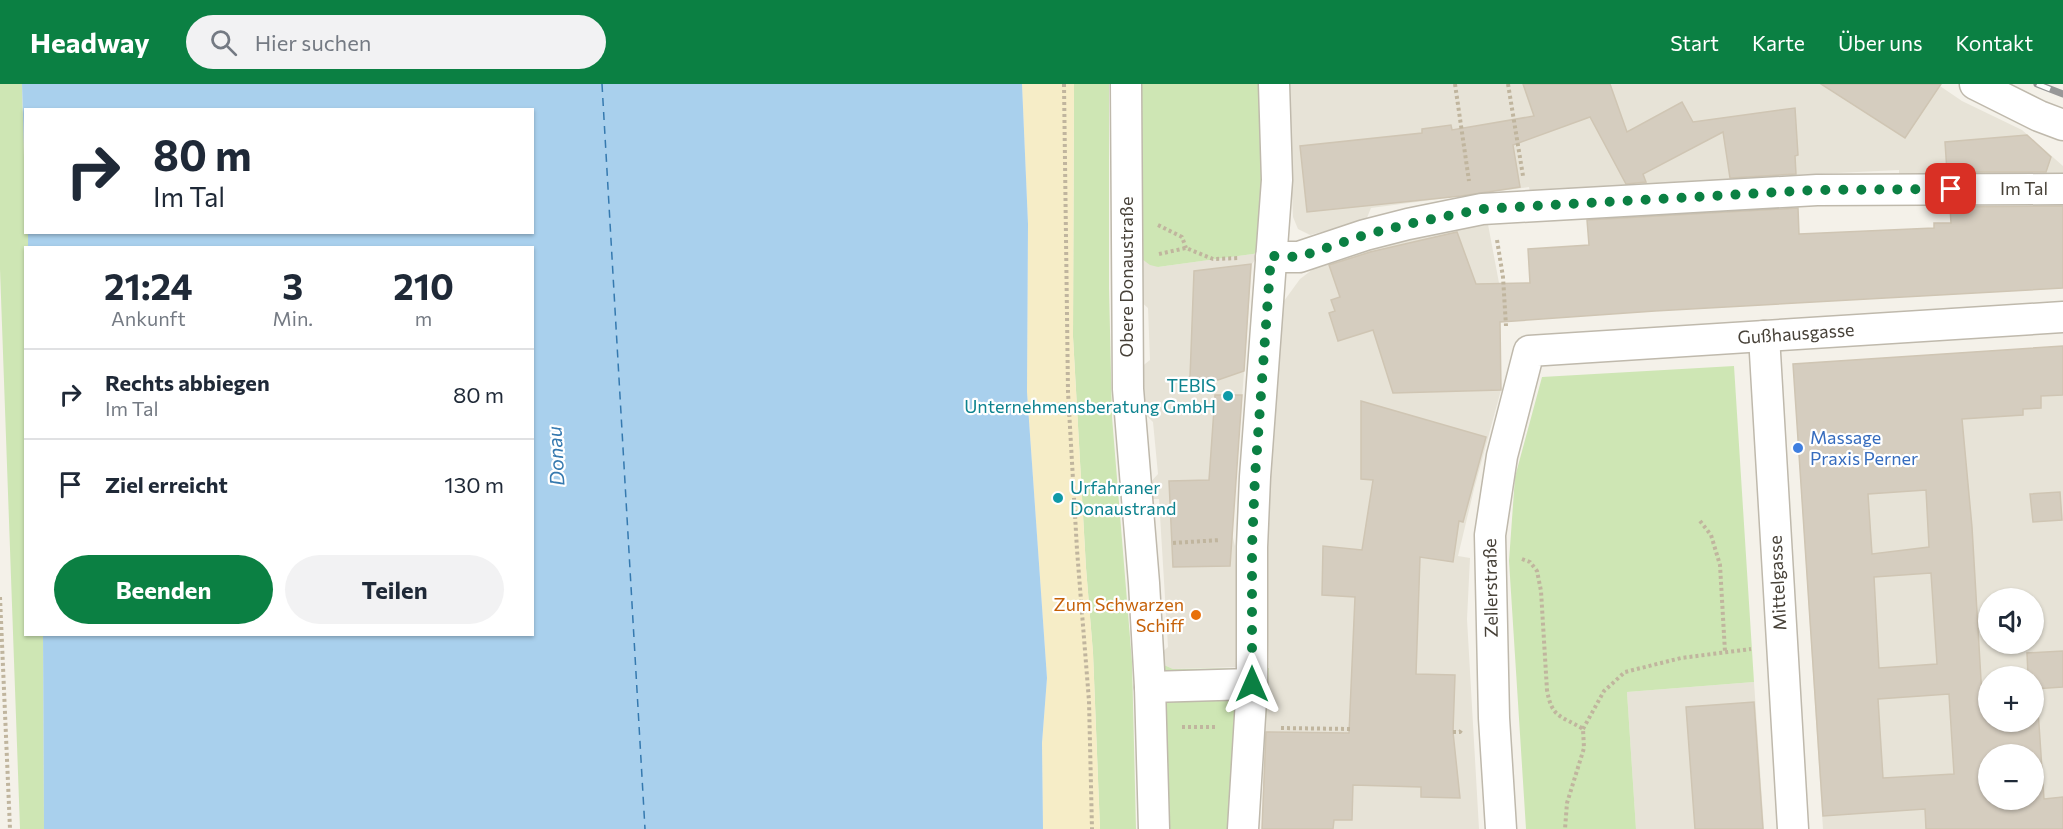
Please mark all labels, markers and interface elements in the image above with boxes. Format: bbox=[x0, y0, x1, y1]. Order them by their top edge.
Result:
search box bbox=[186, 15, 606, 69]
text: Headway bbox=[30, 25, 150, 59]
icon: search bbox=[207, 26, 240, 59]
text: Hier suchen bbox=[255, 29, 371, 56]
text: Start bbox=[1670, 30, 1719, 55]
text: Karte bbox=[1752, 30, 1805, 55]
text: Über uns bbox=[1838, 30, 1922, 55]
text: Kontakt bbox=[1955, 30, 2033, 55]
text: 80 m bbox=[153, 128, 252, 180]
icon: right bbox=[54, 132, 132, 210]
pin bbox=[1925, 163, 1976, 214]
icon: arrive bbox=[1934, 172, 1967, 205]
street label: Im Tal bbox=[2000, 177, 2048, 199]
text: Im Tal bbox=[153, 180, 225, 213]
street label: Obere Donaustraße bbox=[1115, 197, 1137, 357]
text: 21:24 bbox=[104, 263, 192, 307]
text: 3 bbox=[282, 263, 303, 307]
text: 210 bbox=[393, 263, 454, 307]
text: Ankunft bbox=[111, 306, 186, 330]
text: Min. bbox=[273, 306, 313, 330]
text: m bbox=[415, 306, 432, 330]
street label: Gußhausgasse bbox=[1737, 318, 1855, 348]
text: Rechts abbiegen bbox=[105, 369, 270, 396]
place label: TEBIS Unternehmensberatung GmbH bbox=[964, 374, 1216, 417]
icon: right bbox=[54, 378, 87, 411]
text: 80 m bbox=[453, 381, 504, 408]
marker: TEBIS Unternehmensberatung GmbH bbox=[1221, 389, 1235, 403]
text: Im Tal bbox=[105, 396, 159, 420]
water label: Donau bbox=[541, 426, 569, 487]
place label: Massage Praxis Perner bbox=[1810, 426, 1918, 469]
marker: Massage Praxis Perner bbox=[1791, 441, 1805, 455]
icon: arrive bbox=[54, 468, 87, 501]
text: Ziel erreicht bbox=[105, 471, 228, 498]
text: 130 m bbox=[444, 471, 504, 498]
place label: Urfahraner Donaustrand bbox=[1070, 476, 1176, 519]
marker: Urfahraner Donaustrand bbox=[1051, 491, 1065, 505]
street label: Mittelgasse bbox=[1764, 535, 1790, 631]
street label: Zellerstraße bbox=[1478, 538, 1502, 638]
button: Beenden bbox=[54, 555, 273, 624]
button: Teilen bbox=[285, 555, 504, 624]
map controls bbox=[1978, 588, 2044, 810]
button: sound bbox=[1978, 588, 2044, 654]
place label: Zum Schwarzen Schiff bbox=[1054, 593, 1184, 636]
marker: Zum Schwarzen Schiff bbox=[1189, 608, 1203, 622]
position arrow bbox=[1220, 652, 1284, 716]
button: + bbox=[1978, 666, 2044, 732]
button: − bbox=[1978, 744, 2044, 810]

